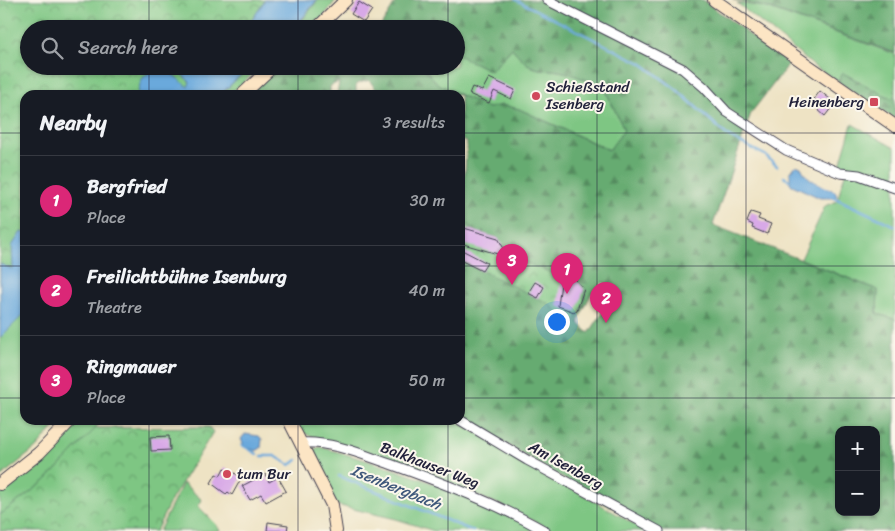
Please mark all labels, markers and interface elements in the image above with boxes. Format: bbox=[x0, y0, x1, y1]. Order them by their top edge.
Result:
search box bbox=[20, 20, 465, 75]
text: Search here bbox=[78, 31, 178, 64]
icon: search bbox=[38, 34, 66, 62]
place label: Schießstand Isenberg bbox=[545, 74, 630, 117]
place label: Heinenberg bbox=[789, 89, 864, 115]
marker: Schießstand Isenberg bbox=[530, 90, 542, 102]
marker: Heinenberg bbox=[868, 96, 880, 108]
text: Nearby bbox=[40, 104, 106, 142]
text: 3 results bbox=[382, 108, 445, 137]
text: Bergfried bbox=[87, 170, 167, 203]
text: 1 bbox=[53, 186, 59, 215]
text: 30 m bbox=[410, 186, 445, 215]
text: Place bbox=[87, 203, 126, 232]
pin: 3 bbox=[496, 244, 528, 285]
pin: 1 bbox=[551, 253, 583, 294]
text: Freilichtbühne Isenburg bbox=[87, 260, 287, 293]
text: 2 bbox=[51, 276, 61, 305]
text: 40 m bbox=[408, 276, 445, 305]
pin: 2 bbox=[590, 282, 622, 323]
text: Theatre bbox=[87, 293, 142, 322]
your location bbox=[544, 309, 570, 335]
text: Ringmauer bbox=[87, 350, 175, 383]
text: 3 bbox=[52, 366, 60, 395]
text: 50 m bbox=[409, 366, 445, 395]
text: Place bbox=[87, 383, 126, 412]
map controls bbox=[835, 426, 880, 516]
button: + bbox=[835, 426, 880, 471]
street label: Am Isenberg bbox=[523, 433, 608, 496]
street label: Balkhauser Weg bbox=[377, 434, 483, 496]
water label: Isenbergbach bbox=[346, 455, 447, 519]
place label: tum Bur bbox=[237, 461, 292, 487]
marker: tum Bur bbox=[221, 468, 233, 480]
button: − bbox=[835, 471, 880, 516]

